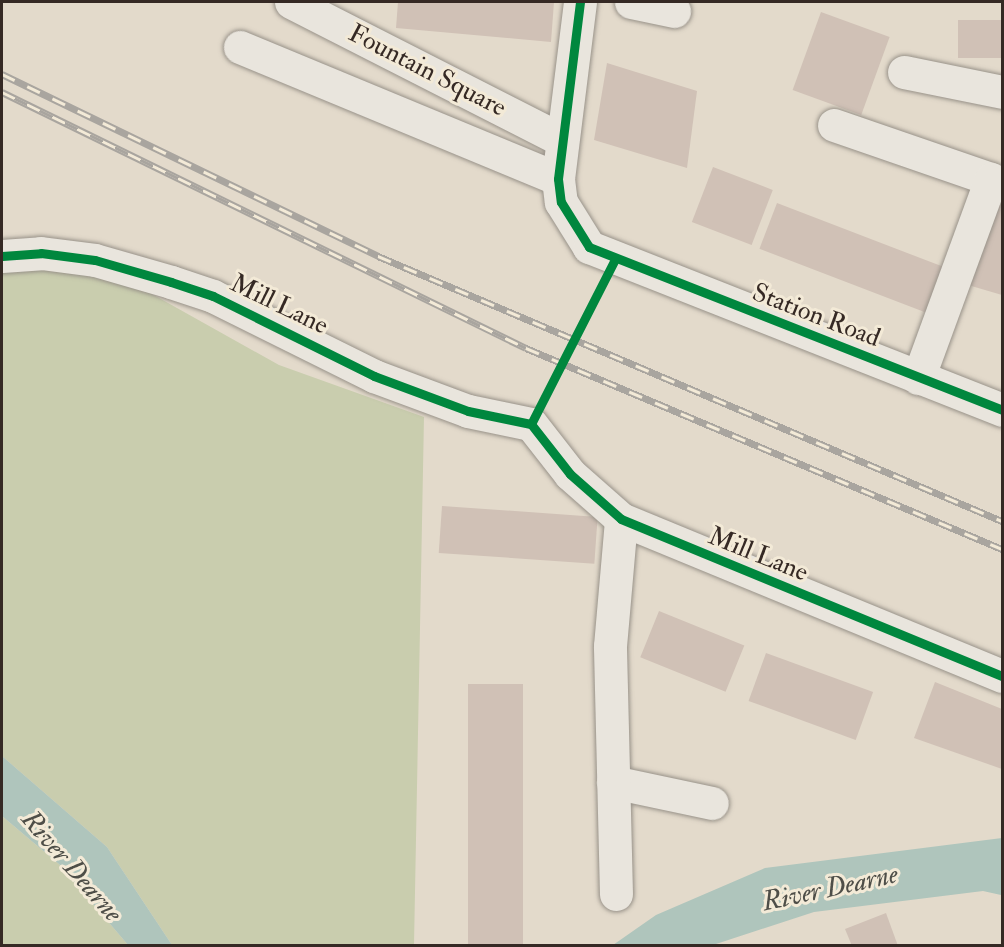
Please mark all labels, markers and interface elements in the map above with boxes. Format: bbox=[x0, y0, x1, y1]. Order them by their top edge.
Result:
street label: Fountain Square bbox=[343, 18, 511, 124]
street label: Mill Lane bbox=[225, 268, 333, 342]
street label: Station Road bbox=[748, 277, 884, 355]
street label: Mill Lane bbox=[704, 521, 812, 589]
water label: River Dearne bbox=[15, 804, 129, 928]
water label: River Dearne bbox=[759, 858, 901, 918]

